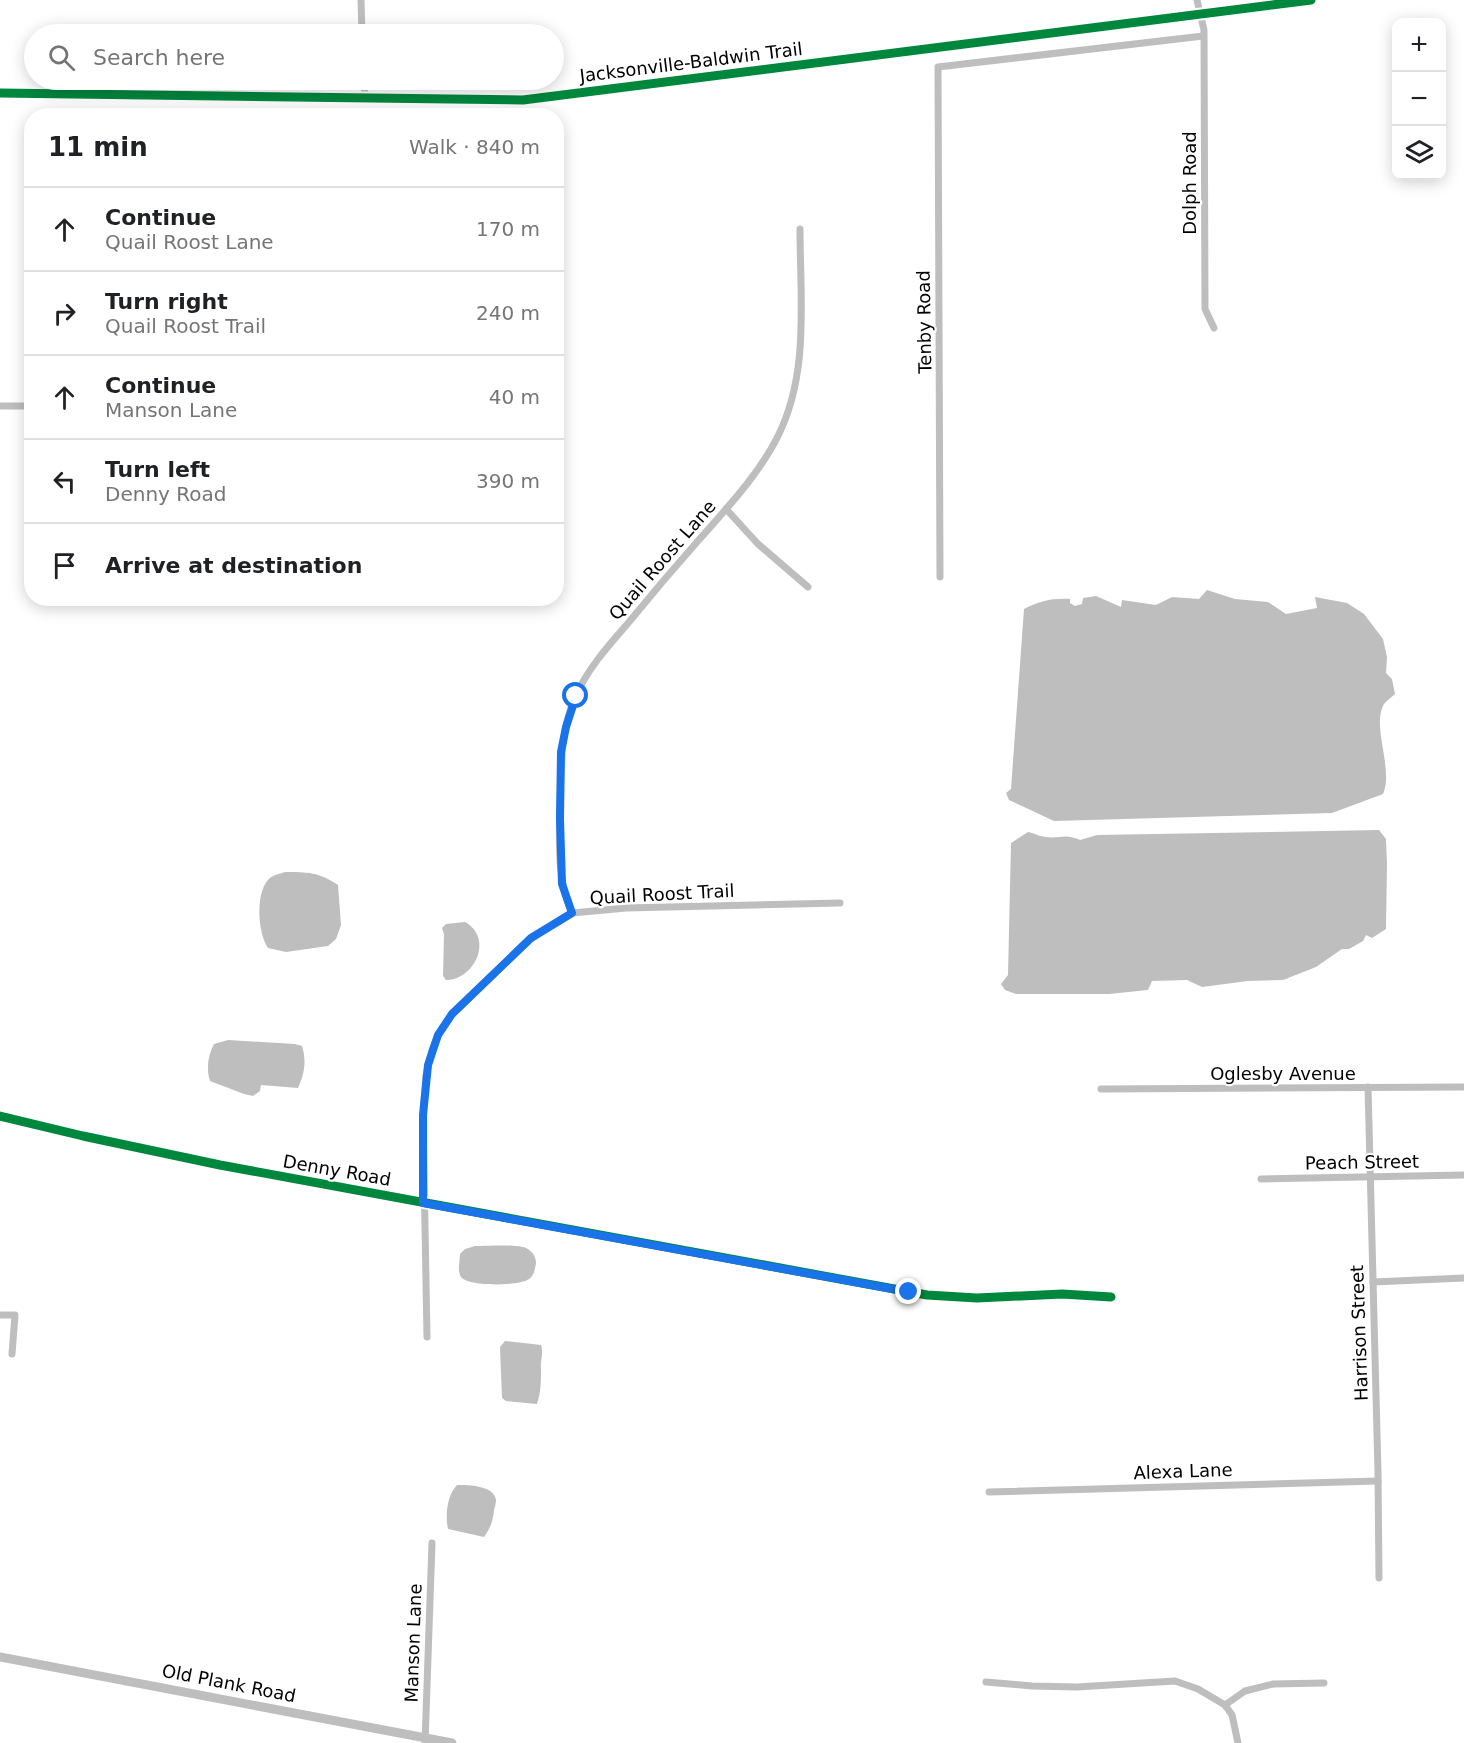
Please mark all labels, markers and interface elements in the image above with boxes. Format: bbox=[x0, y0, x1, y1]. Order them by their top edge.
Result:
map controls bbox=[1392, 18, 1446, 180]
button: + bbox=[1392, 18, 1446, 72]
search box bbox=[24, 24, 564, 90]
street label: Jacksonville-Baldwin Trail bbox=[577, 38, 804, 86]
icon: search bbox=[45, 41, 78, 74]
text: Search here bbox=[93, 45, 225, 70]
button: − bbox=[1392, 72, 1446, 126]
button: layers bbox=[1392, 126, 1446, 180]
street label: Dolph Road bbox=[1179, 131, 1200, 235]
text: 11 min bbox=[48, 132, 148, 162]
text: Walk · 840 m bbox=[409, 135, 540, 159]
text: Continue bbox=[105, 205, 216, 230]
icon: ahead bbox=[48, 213, 81, 246]
text: 170 m bbox=[476, 217, 540, 241]
text: Quail Roost Lane bbox=[105, 230, 274, 254]
street label: Tenby Road bbox=[913, 270, 935, 375]
text: Turn right bbox=[105, 289, 228, 314]
icon: right bbox=[48, 297, 81, 330]
text: 240 m bbox=[476, 301, 540, 325]
text: Quail Roost Trail bbox=[105, 314, 266, 338]
text: Continue bbox=[105, 373, 216, 398]
icon: ahead bbox=[48, 381, 81, 414]
text: 40 m bbox=[489, 385, 540, 409]
text: Manson Lane bbox=[105, 398, 237, 422]
text: Turn left bbox=[105, 457, 210, 482]
icon: left bbox=[48, 465, 81, 498]
text: 390 m bbox=[476, 469, 540, 493]
text: Denny Road bbox=[105, 482, 226, 506]
street label: Quail Roost Lane bbox=[604, 496, 720, 624]
icon: arrive bbox=[48, 549, 81, 582]
text: Arrive at destination bbox=[105, 553, 362, 578]
route start bbox=[562, 682, 588, 708]
street label: Quail Roost Trail bbox=[589, 880, 735, 908]
street label: Oglesby Avenue bbox=[1210, 1063, 1356, 1084]
street label: Denny Road bbox=[281, 1150, 393, 1190]
street label: Peach Street bbox=[1305, 1151, 1419, 1173]
street label: Harrison Street bbox=[1346, 1265, 1372, 1401]
route end bbox=[895, 1278, 921, 1304]
street label: Alexa Lane bbox=[1133, 1459, 1233, 1483]
street label: Manson Lane bbox=[400, 1583, 426, 1703]
street label: Old Plank Road bbox=[160, 1660, 298, 1706]

